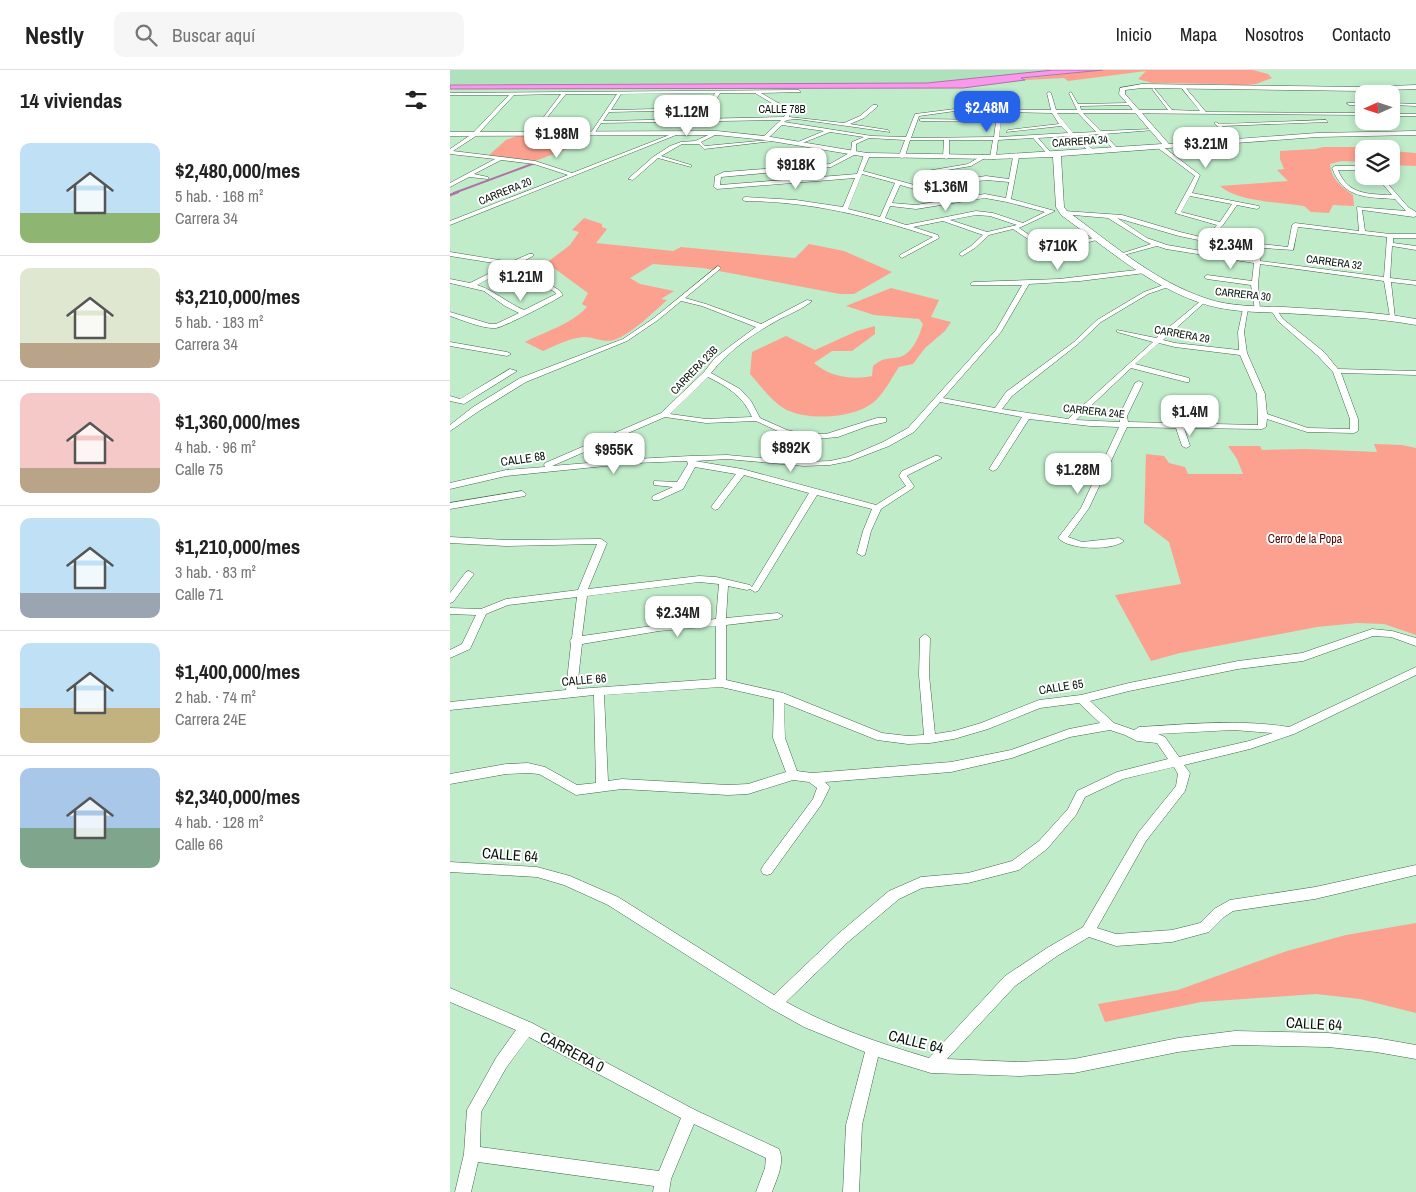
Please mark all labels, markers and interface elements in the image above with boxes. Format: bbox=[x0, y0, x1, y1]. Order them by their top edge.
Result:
search box bbox=[114, 12, 464, 57]
text: Nestly bbox=[25, 19, 84, 51]
icon: search bbox=[132, 21, 160, 49]
text: Buscar aquí bbox=[172, 22, 255, 48]
text: Inicio bbox=[1116, 22, 1152, 47]
text: Mapa bbox=[1180, 22, 1217, 47]
text: Nosotros bbox=[1245, 22, 1304, 47]
text: Contacto bbox=[1332, 22, 1391, 47]
north arrow bbox=[1355, 85, 1400, 130]
map controls bbox=[1355, 85, 1400, 185]
text: 14 viviendas bbox=[20, 86, 122, 115]
icon: filters bbox=[402, 86, 430, 114]
pin: $2.48M bbox=[946, 90, 1028, 133]
pin: $1.12M bbox=[646, 94, 728, 137]
text: $2.48M bbox=[965, 96, 1009, 118]
text: $1.12M bbox=[665, 100, 709, 122]
street label: CALLE 78B bbox=[758, 102, 806, 116]
pin: $1.98M bbox=[516, 116, 598, 159]
text: $1.98M bbox=[535, 122, 579, 144]
pin: $3.21M bbox=[1165, 126, 1247, 169]
street label: CARRERA 34 bbox=[1052, 132, 1108, 150]
text: $3.21M bbox=[1184, 132, 1228, 154]
button: layers bbox=[1355, 140, 1400, 185]
pin: $918K bbox=[761, 148, 831, 190]
text: $918K bbox=[777, 153, 815, 175]
text: $2,480,000/mes bbox=[175, 156, 300, 185]
icon: home bbox=[60, 163, 120, 223]
pin: $1.36M bbox=[905, 170, 987, 212]
street label: CARRERA 20 bbox=[476, 174, 534, 208]
text: $1.36M bbox=[924, 175, 968, 197]
text: 5 hab. · 168 m² bbox=[175, 185, 263, 207]
text: Carrera 34 bbox=[175, 207, 238, 229]
pin: $710K bbox=[1023, 228, 1093, 271]
pin: $2.34M bbox=[1190, 228, 1272, 270]
text: $2.34M bbox=[1209, 233, 1253, 255]
text: $710K bbox=[1039, 234, 1077, 256]
street label: CARRERA 32 bbox=[1305, 252, 1363, 272]
pin: $1.21M bbox=[480, 260, 562, 302]
text: $1.21M bbox=[499, 265, 543, 287]
text: $3,210,000/mes bbox=[175, 282, 300, 311]
street label: CARRERA 30 bbox=[1214, 284, 1272, 304]
icon: home bbox=[60, 288, 120, 348]
text: 5 hab. · 183 m² bbox=[175, 311, 263, 333]
street label: CARRERA 29 bbox=[1153, 322, 1211, 346]
text: Carrera 34 bbox=[175, 333, 238, 355]
street label: CARRERA 23B bbox=[667, 343, 721, 397]
pin: $1.4M bbox=[1155, 394, 1225, 437]
text: $1.4M bbox=[1172, 400, 1208, 422]
street label: CARRERA 24E bbox=[1062, 401, 1126, 421]
text: $1,360,000/mes bbox=[175, 407, 300, 436]
icon: home bbox=[60, 413, 120, 473]
pin: $892K bbox=[756, 430, 826, 473]
pin: $955K bbox=[579, 432, 649, 475]
text: 4 hab. · 96 m² bbox=[175, 436, 256, 458]
text: $892K bbox=[772, 436, 810, 458]
text: $955K bbox=[595, 438, 633, 460]
street label: CALLE 68 bbox=[500, 448, 546, 470]
pin: $1.28M bbox=[1037, 452, 1119, 495]
text: Calle 75 bbox=[175, 458, 223, 480]
text: $1.28M bbox=[1056, 458, 1100, 480]
park label: Cerro de la Popa bbox=[1268, 531, 1343, 547]
text: $1,210,000/mes bbox=[175, 532, 300, 561]
icon: home bbox=[60, 538, 120, 598]
text: 3 hab. · 83 m² bbox=[175, 561, 256, 583]
text: Calle 71 bbox=[175, 583, 223, 605]
pin: $2.34M bbox=[637, 596, 719, 638]
text: $2.34M bbox=[656, 601, 700, 623]
text: $1,400,000/mes bbox=[175, 657, 300, 686]
icon: home bbox=[60, 663, 120, 723]
street label: CALLE 66 bbox=[561, 670, 607, 690]
street label: CALLE 65 bbox=[1038, 676, 1085, 698]
text: 2 hab. · 74 m² bbox=[175, 686, 256, 708]
text: Carrera 24E bbox=[175, 708, 246, 730]
text: $2,340,000/mes bbox=[175, 782, 300, 811]
icon: home bbox=[60, 788, 120, 848]
text: 4 hab. · 128 m² bbox=[175, 811, 263, 833]
text: Calle 66 bbox=[175, 833, 223, 855]
street label: CALLE 64 bbox=[481, 842, 539, 867]
street label: CALLE 64 bbox=[1285, 1012, 1343, 1035]
street label: CALLE 64 bbox=[886, 1025, 946, 1059]
street label: CARRERA 0 bbox=[537, 1026, 608, 1077]

